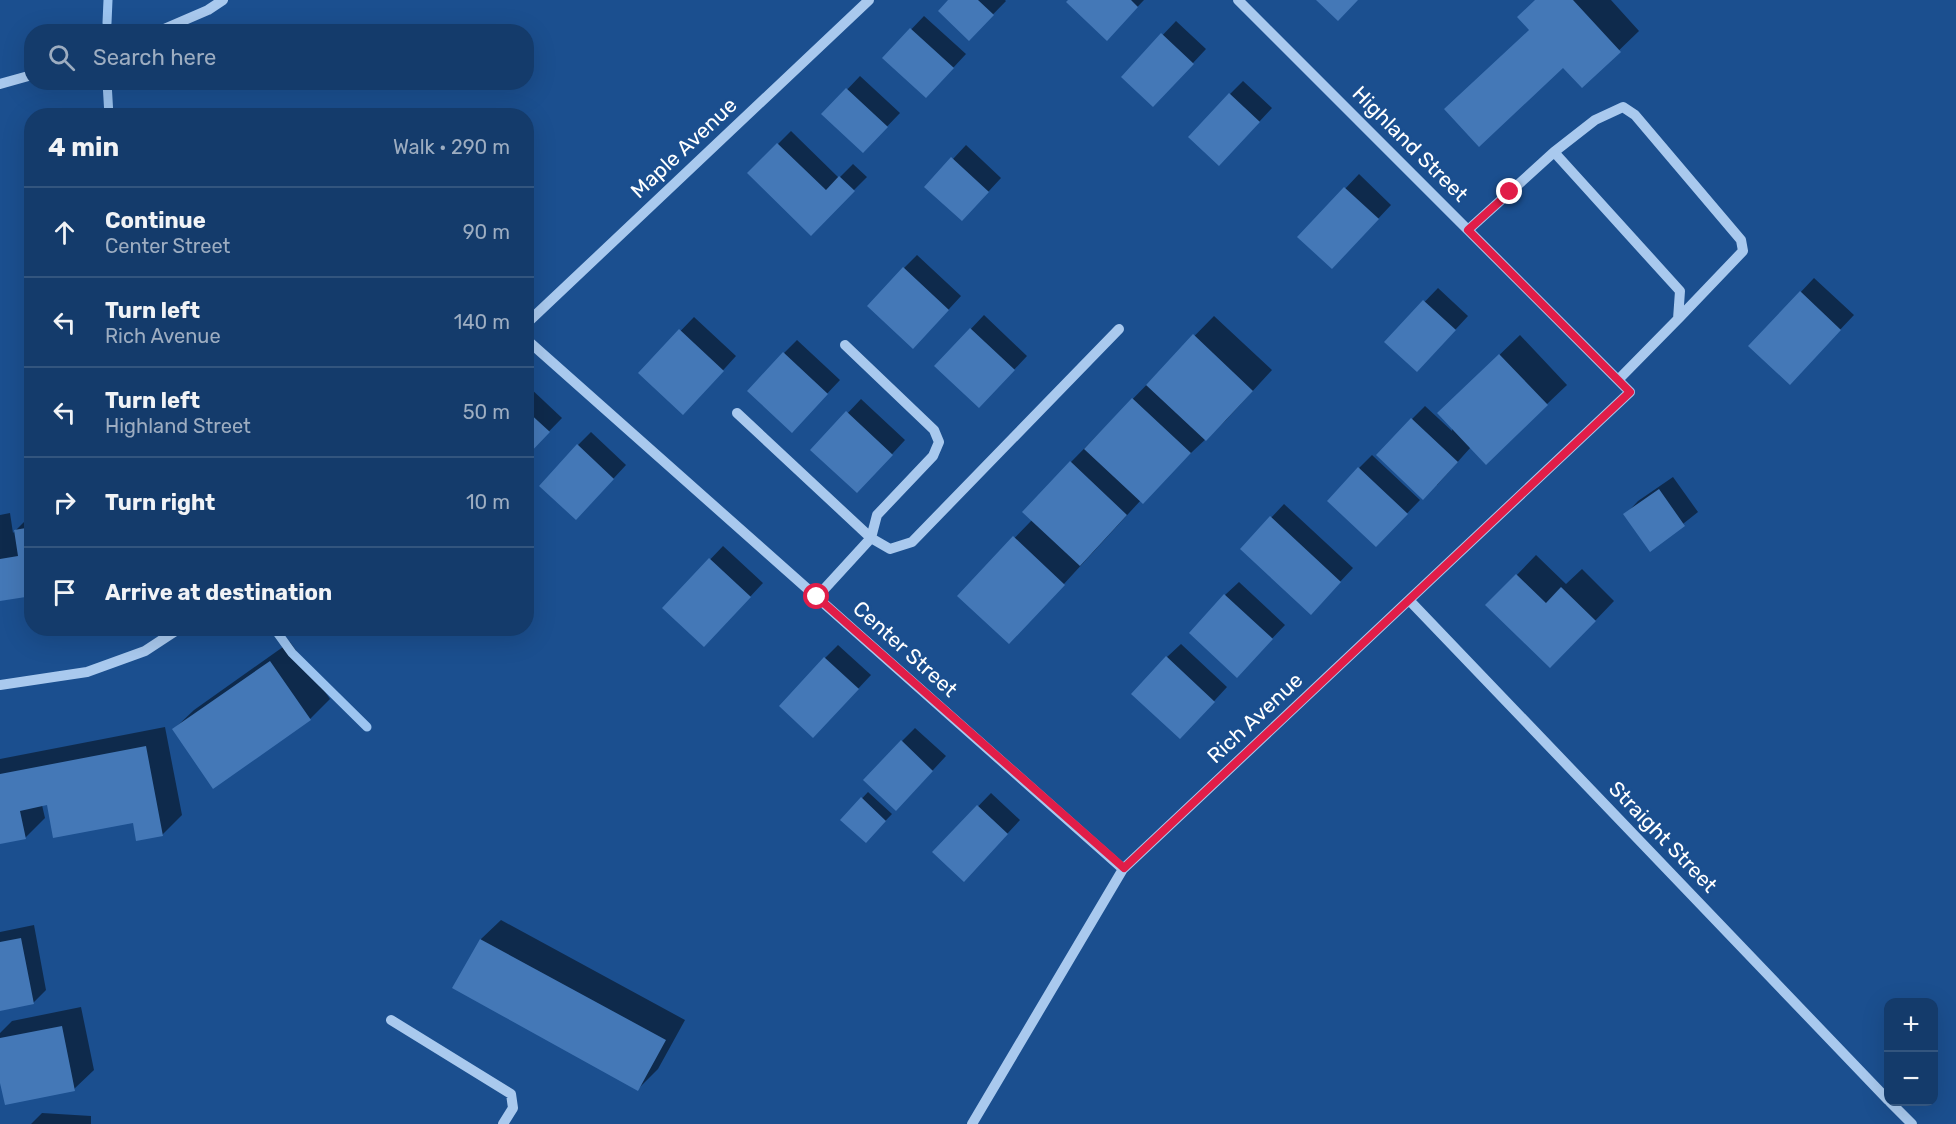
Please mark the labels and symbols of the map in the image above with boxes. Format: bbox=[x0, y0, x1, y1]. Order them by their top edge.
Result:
street label: Highland Street bbox=[1347, 81, 1473, 207]
street label: Maple Avenue bbox=[625, 92, 742, 203]
route end bbox=[1496, 178, 1522, 204]
route start bbox=[803, 583, 829, 609]
street label: Center Street bbox=[848, 595, 963, 702]
street label: Rich Avenue bbox=[1202, 667, 1308, 768]
street label: Straight Street bbox=[1604, 776, 1723, 897]

